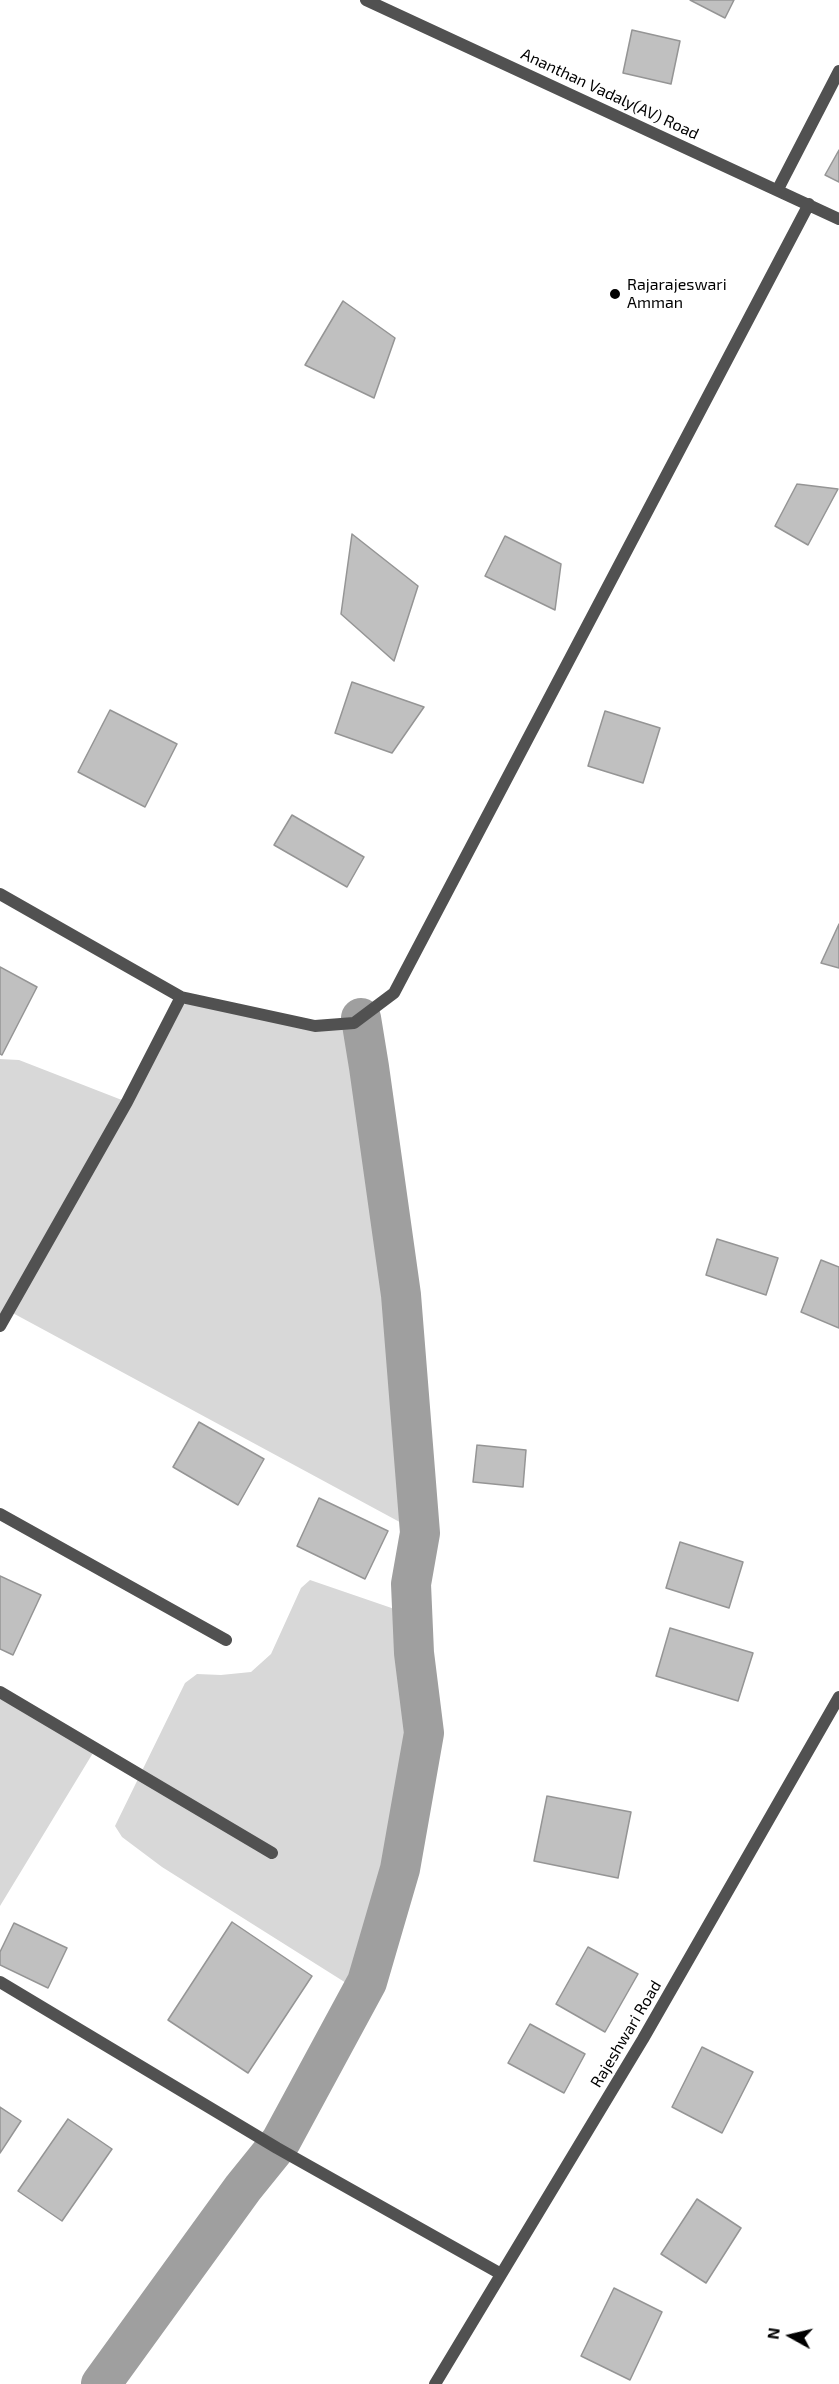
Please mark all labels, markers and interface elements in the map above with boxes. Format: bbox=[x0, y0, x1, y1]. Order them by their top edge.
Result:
street label: Ananthan Vadaly(AV) Road bbox=[518, 44, 702, 144]
place label: Rajarajeswari Amman bbox=[627, 275, 727, 313]
marker: Rajarajeswari Amman bbox=[608, 287, 622, 301]
street label: Rajeshwari Road bbox=[587, 1977, 665, 2091]
north arrow bbox=[761, 2306, 821, 2366]
text: N bbox=[762, 2326, 783, 2340]

